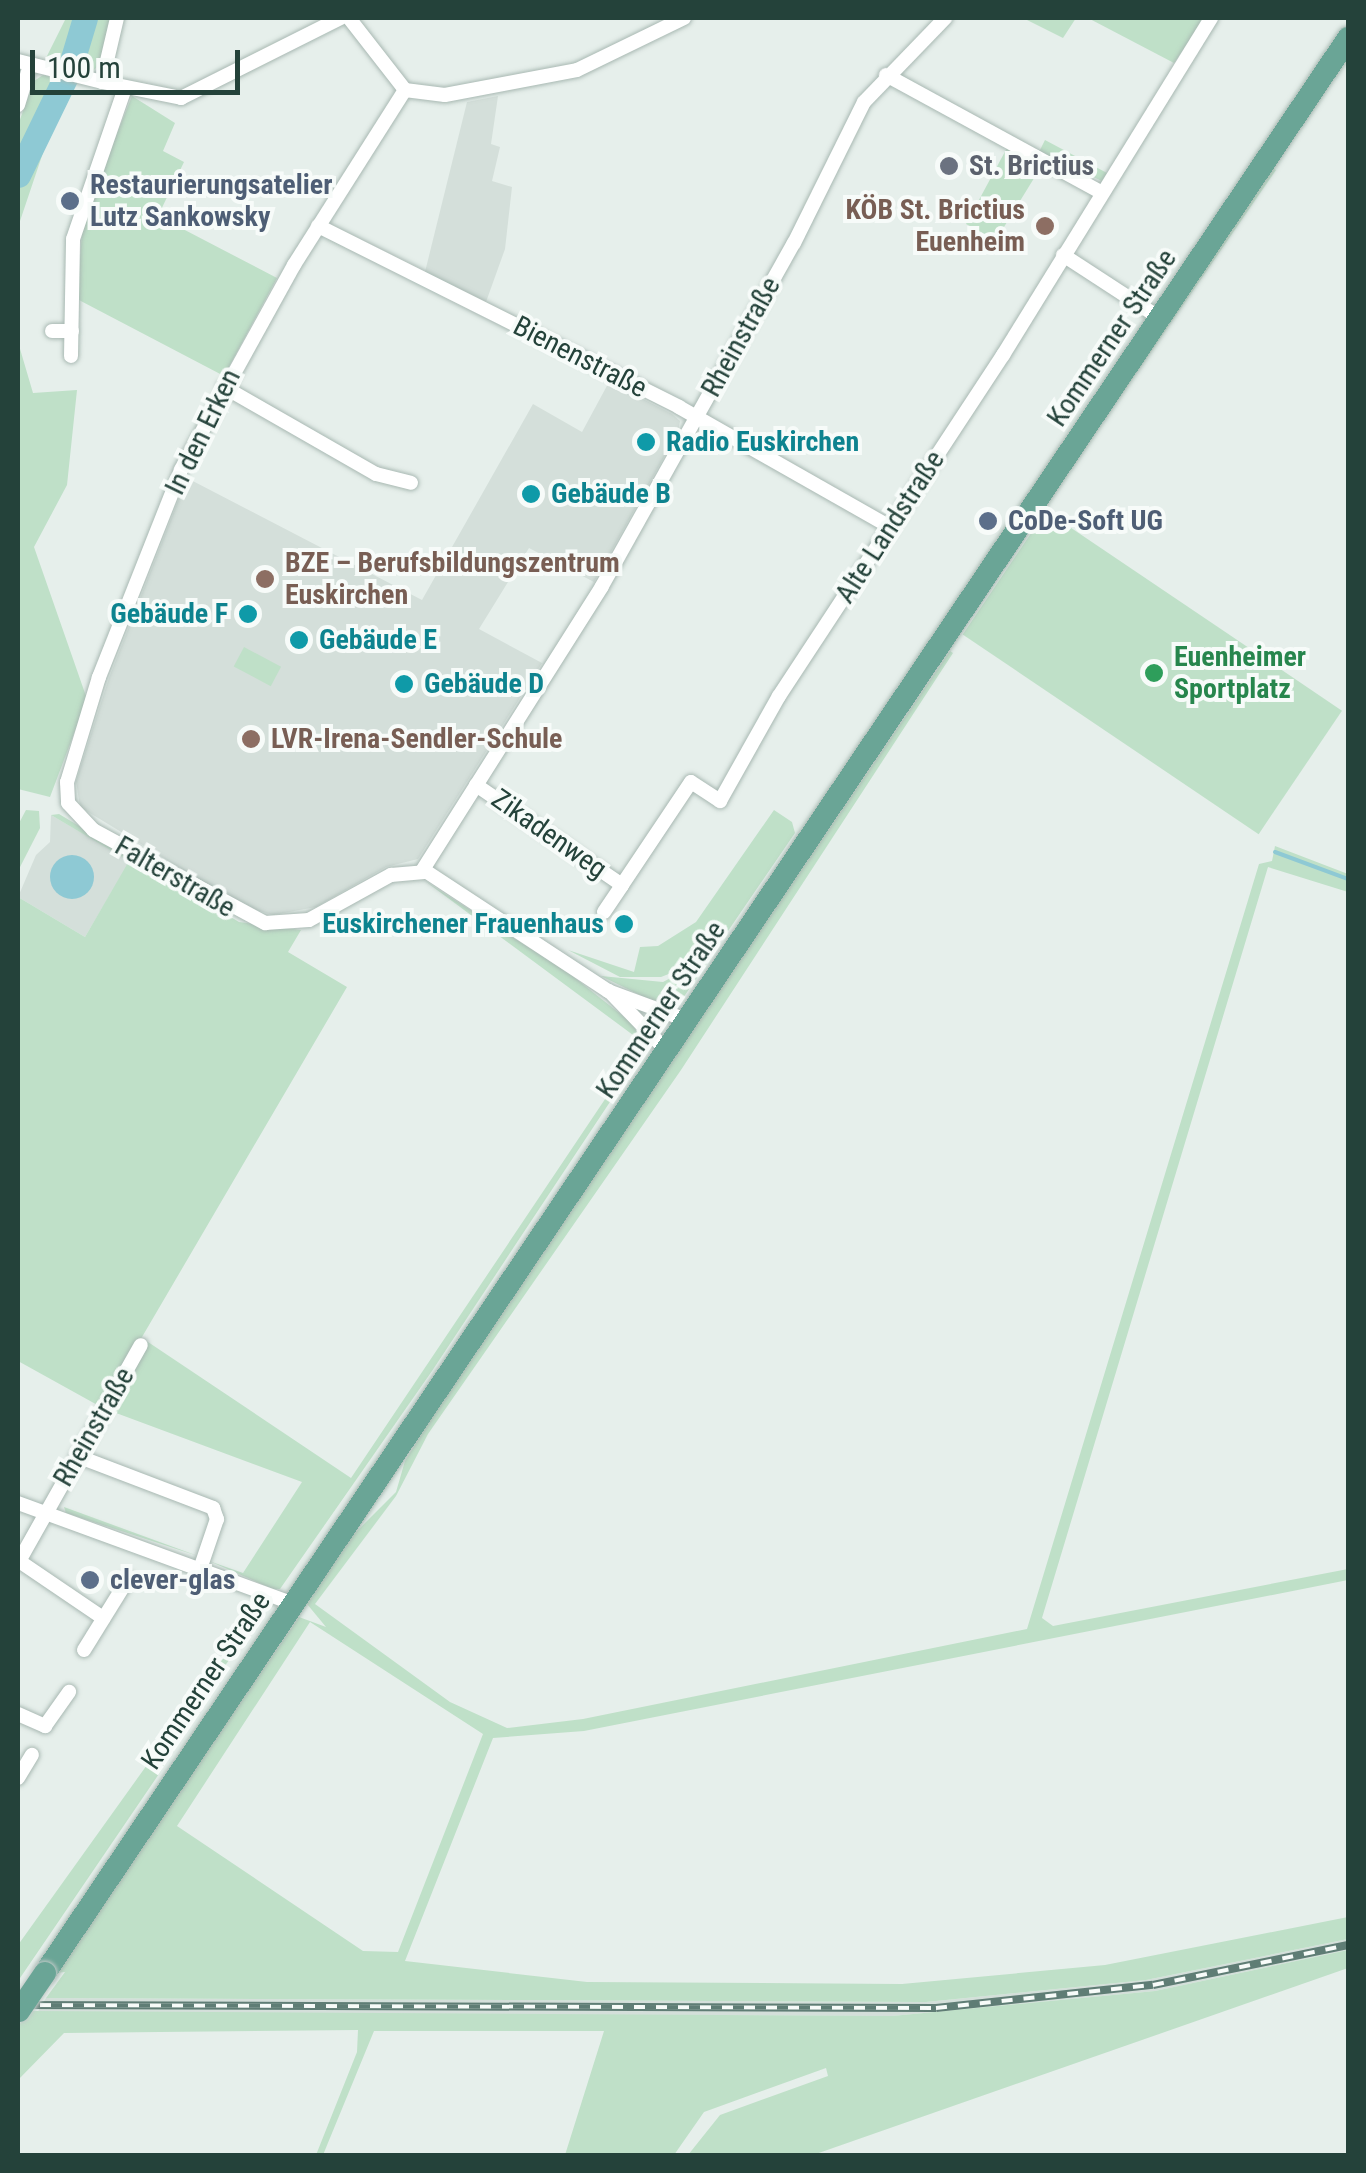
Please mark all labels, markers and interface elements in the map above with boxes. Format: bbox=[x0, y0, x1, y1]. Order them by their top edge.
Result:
scale bar bbox=[35, 30, 245, 92]
text: 100 m bbox=[47, 50, 121, 85]
place label: St. Brictius bbox=[969, 149, 1094, 183]
marker: St. Brictius bbox=[938, 155, 960, 177]
place label: Restaurierungsatelier Lutz Sankowsky bbox=[90, 168, 332, 234]
marker: Restaurierungsatelier Lutz Sankowsky bbox=[59, 190, 81, 212]
place label: KÖB St. Brictius Euenheim bbox=[846, 193, 1025, 259]
marker: KÖB St. Brictius Euenheim bbox=[1034, 215, 1056, 237]
street label: Kommerner Straße bbox=[1040, 243, 1184, 433]
street label: Rheinstraße bbox=[694, 271, 788, 403]
street label: Bienenstraße bbox=[508, 309, 652, 405]
street label: In den Erken bbox=[158, 364, 248, 500]
place label: Radio Euskirchen bbox=[666, 425, 859, 459]
marker: Radio Euskirchen bbox=[635, 431, 657, 453]
street label: Alte Landstraße bbox=[828, 445, 952, 609]
place label: Gebäude B bbox=[551, 477, 671, 511]
marker: Gebäude B bbox=[520, 483, 542, 505]
place label: CoDe-Soft UG bbox=[1008, 504, 1163, 538]
marker: CoDe-Soft UG bbox=[977, 510, 999, 532]
place label: BZE – Berufsbildungszentrum Euskirchen bbox=[285, 546, 620, 612]
marker: BZE – Berufsbildungszentrum Euskirchen bbox=[254, 568, 276, 590]
place label: Gebäude F bbox=[110, 597, 228, 631]
marker: Gebäude F bbox=[237, 603, 259, 625]
place label: Gebäude E bbox=[319, 623, 437, 657]
marker: Gebäude E bbox=[288, 629, 310, 651]
place label: Euenheimer Sportplatz bbox=[1174, 640, 1306, 706]
marker: Euenheimer Sportplatz bbox=[1143, 662, 1165, 684]
place label: Gebäude D bbox=[424, 667, 544, 701]
marker: Gebäude D bbox=[393, 673, 415, 695]
place label: LVR-Irena-Sendler-Schule bbox=[271, 722, 562, 756]
marker: LVR-Irena-Sendler-Schule bbox=[240, 728, 262, 750]
street label: Zikadenweg bbox=[485, 782, 613, 886]
street label: Falterstraße bbox=[109, 829, 241, 925]
place label: Euskirchener Frauenhaus bbox=[322, 907, 604, 941]
marker: Euskirchener Frauenhaus bbox=[613, 913, 635, 935]
street label: Kommerner Straße bbox=[589, 915, 733, 1105]
street label: Rheinstraße bbox=[47, 1362, 141, 1492]
place label: clever-glas bbox=[110, 1563, 235, 1597]
marker: clever-glas bbox=[79, 1569, 101, 1591]
street label: Kommerner Straße bbox=[134, 1586, 278, 1776]

